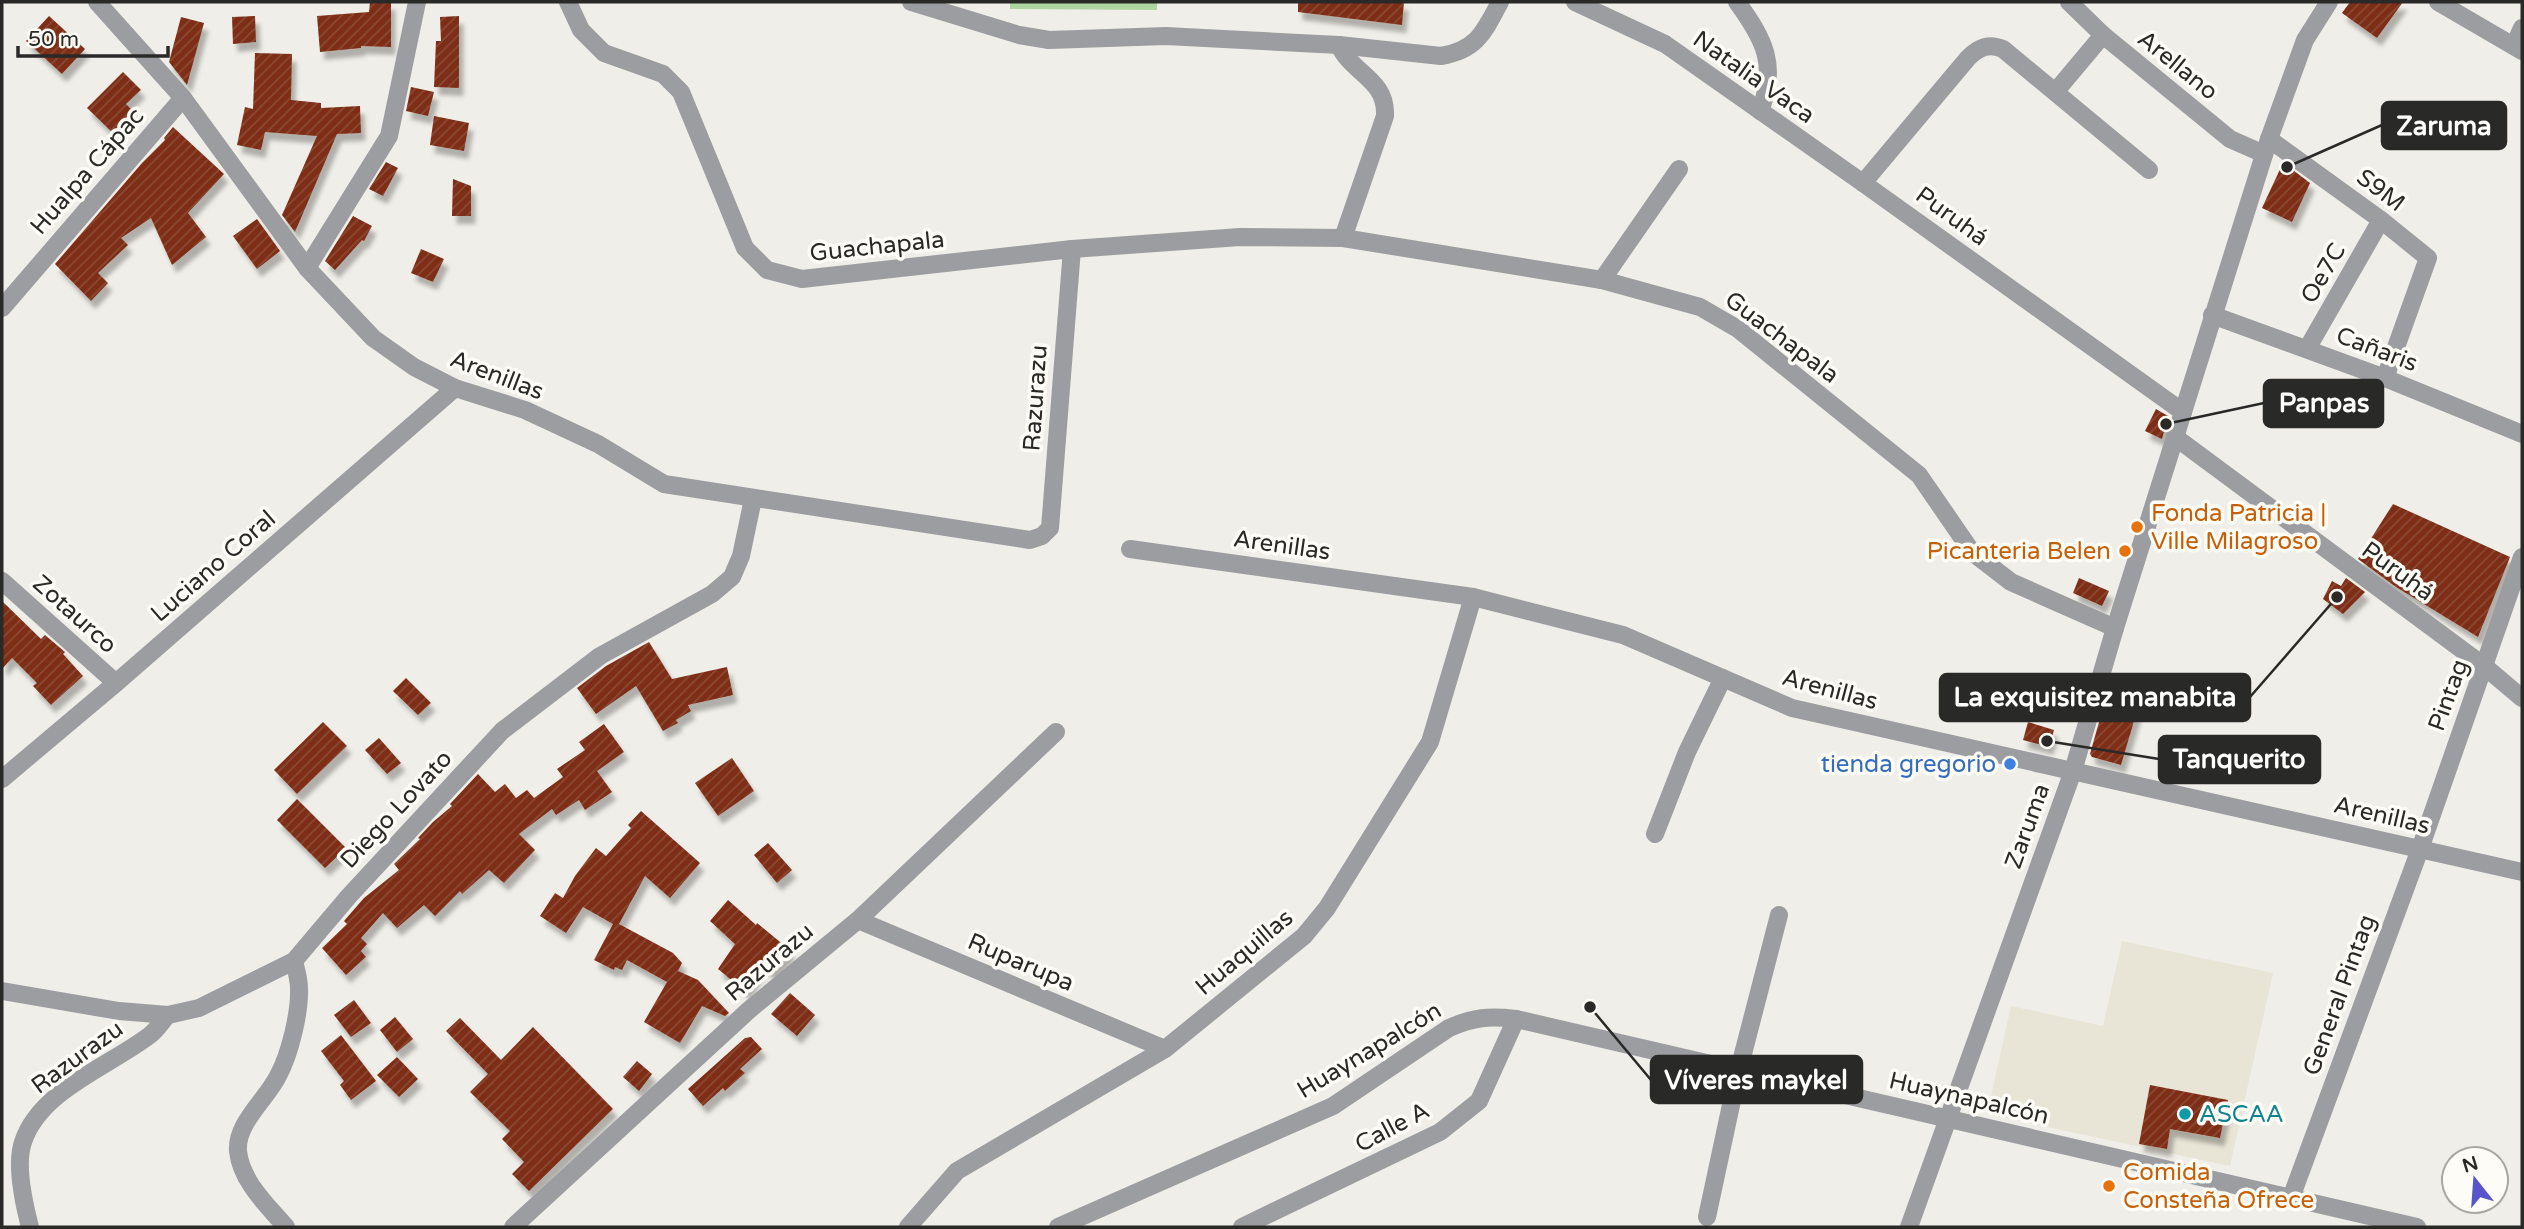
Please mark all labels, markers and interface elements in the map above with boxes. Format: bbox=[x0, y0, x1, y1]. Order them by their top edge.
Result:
scale bar bbox=[18, 14, 168, 58]
street label: Arellano bbox=[2132, 24, 2224, 106]
street label: Natalia Vaca bbox=[1687, 25, 1820, 130]
text: 50 m bbox=[28, 27, 79, 52]
street label: Hualpa Cápac bbox=[24, 102, 150, 241]
callout: Zaruma bbox=[2382, 102, 2506, 149]
text: Zaruma bbox=[2396, 111, 2492, 142]
street label: S9M bbox=[2351, 163, 2411, 218]
street label: Puruhá bbox=[1910, 180, 1994, 252]
street label: Guachapala bbox=[808, 225, 946, 268]
street label: Oe7C bbox=[2295, 238, 2352, 308]
street label: Guachapala bbox=[1719, 285, 1844, 390]
street label: Cañaris bbox=[2332, 321, 2422, 378]
street label: Arenillas bbox=[446, 344, 548, 407]
street label: Razurazu bbox=[1017, 344, 1054, 452]
callout: Panpas bbox=[2264, 380, 2383, 427]
text: Panpas bbox=[2279, 388, 2369, 419]
place label: Fonda Patricia | Ville Milagroso bbox=[2151, 499, 2326, 556]
street label: Luciano Coral bbox=[145, 504, 282, 628]
marker: Fonda Patricia | Ville Milagroso bbox=[2129, 519, 2145, 535]
street label: Arenillas bbox=[1232, 524, 1332, 567]
street label: Puruhá bbox=[2356, 535, 2440, 607]
place label: Picanteria Belen bbox=[1927, 537, 2111, 566]
marker: Picanteria Belen bbox=[2117, 543, 2133, 559]
street label: Zotaurco bbox=[27, 569, 123, 660]
street label: Pintag bbox=[2422, 655, 2475, 735]
street label: Arenillas bbox=[1779, 663, 1881, 716]
callout: La exquisitez manabita bbox=[1940, 674, 2250, 721]
text: La exquisitez manabita bbox=[1954, 682, 2236, 713]
callout: Tanquerito bbox=[2159, 736, 2320, 783]
street label: Diego Lovato bbox=[334, 744, 458, 874]
text: Tanquerito bbox=[2171, 744, 2306, 775]
place label: tienda gregorio bbox=[1821, 750, 1996, 779]
marker: tienda gregorio bbox=[2002, 756, 2018, 772]
street label: Zaruma bbox=[1999, 780, 2056, 873]
street label: Arenillas bbox=[2331, 790, 2433, 841]
street label: Huaquillas bbox=[1190, 903, 1299, 1002]
street label: General Pintag bbox=[2297, 911, 2382, 1079]
street label: Razurazu bbox=[719, 917, 819, 1008]
street label: Ruparupa bbox=[963, 927, 1078, 998]
street label: Huaynapalcón bbox=[1292, 996, 1447, 1105]
street label: Razurazu bbox=[26, 1014, 129, 1100]
callout: Víveres maykel bbox=[1651, 1056, 1862, 1103]
text: Víveres maykel bbox=[1664, 1065, 1848, 1096]
street label: Huaynapalcón bbox=[1886, 1066, 2052, 1131]
street label: Calle A bbox=[1350, 1096, 1434, 1159]
place label: ASCAA bbox=[2199, 1100, 2284, 1129]
marker: ASCAA bbox=[2177, 1106, 2193, 1122]
north arrow bbox=[2440, 1145, 2510, 1215]
text: N bbox=[2460, 1152, 2481, 1177]
place label: Comida Consteña Ofrece bbox=[2123, 1158, 2314, 1215]
marker: Comida Consteña Ofrece bbox=[2101, 1178, 2117, 1194]

